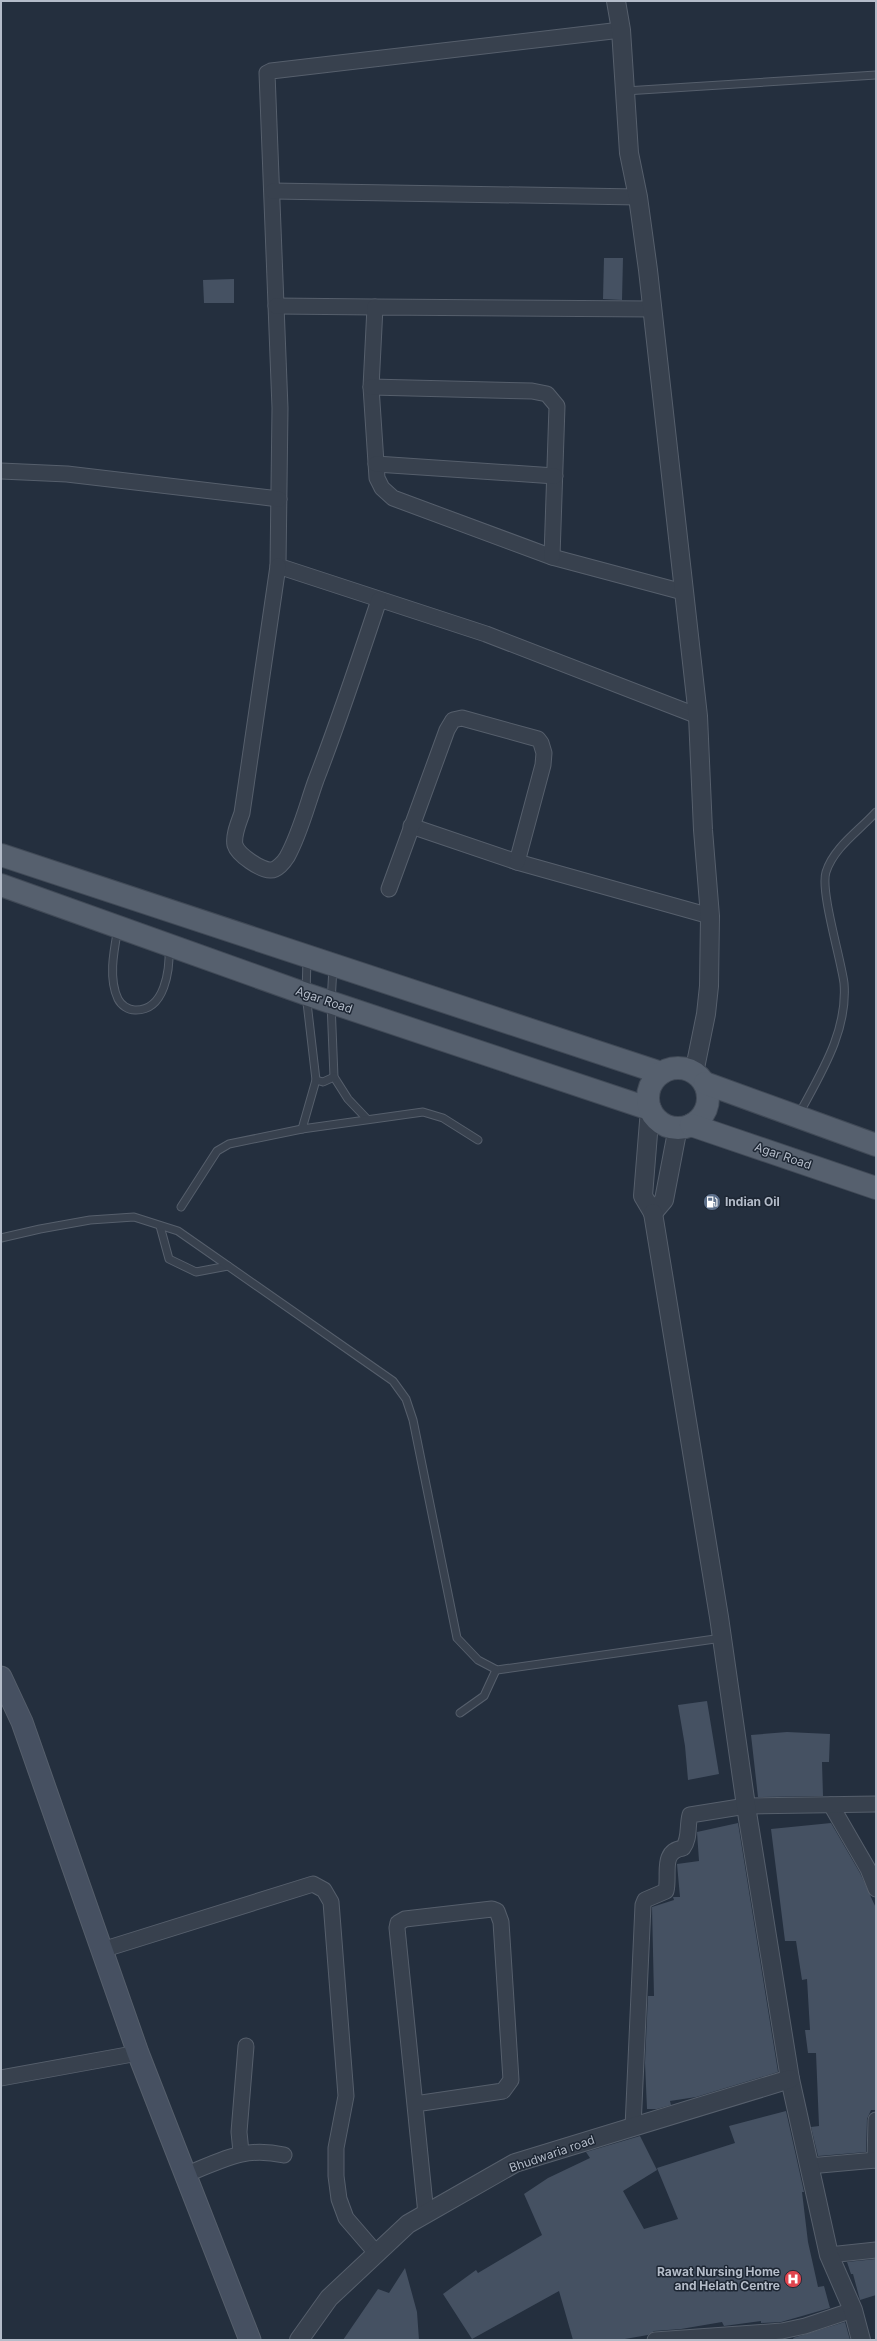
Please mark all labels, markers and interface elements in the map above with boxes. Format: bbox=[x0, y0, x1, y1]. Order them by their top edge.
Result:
street label: Agar Road bbox=[294, 983, 355, 1016]
street label: Agar Road bbox=[753, 1139, 814, 1172]
fuel station icon: Indian Oil bbox=[702, 1192, 722, 1212]
place label: Indian Oil bbox=[725, 1194, 780, 1209]
street label: Bhudwaria road bbox=[507, 2132, 597, 2175]
place label: Rawat Nursing Home and Helath Centre bbox=[657, 2264, 780, 2293]
hospital icon: Rawat Nursing Home and Helath Centre bbox=[783, 2269, 803, 2289]

